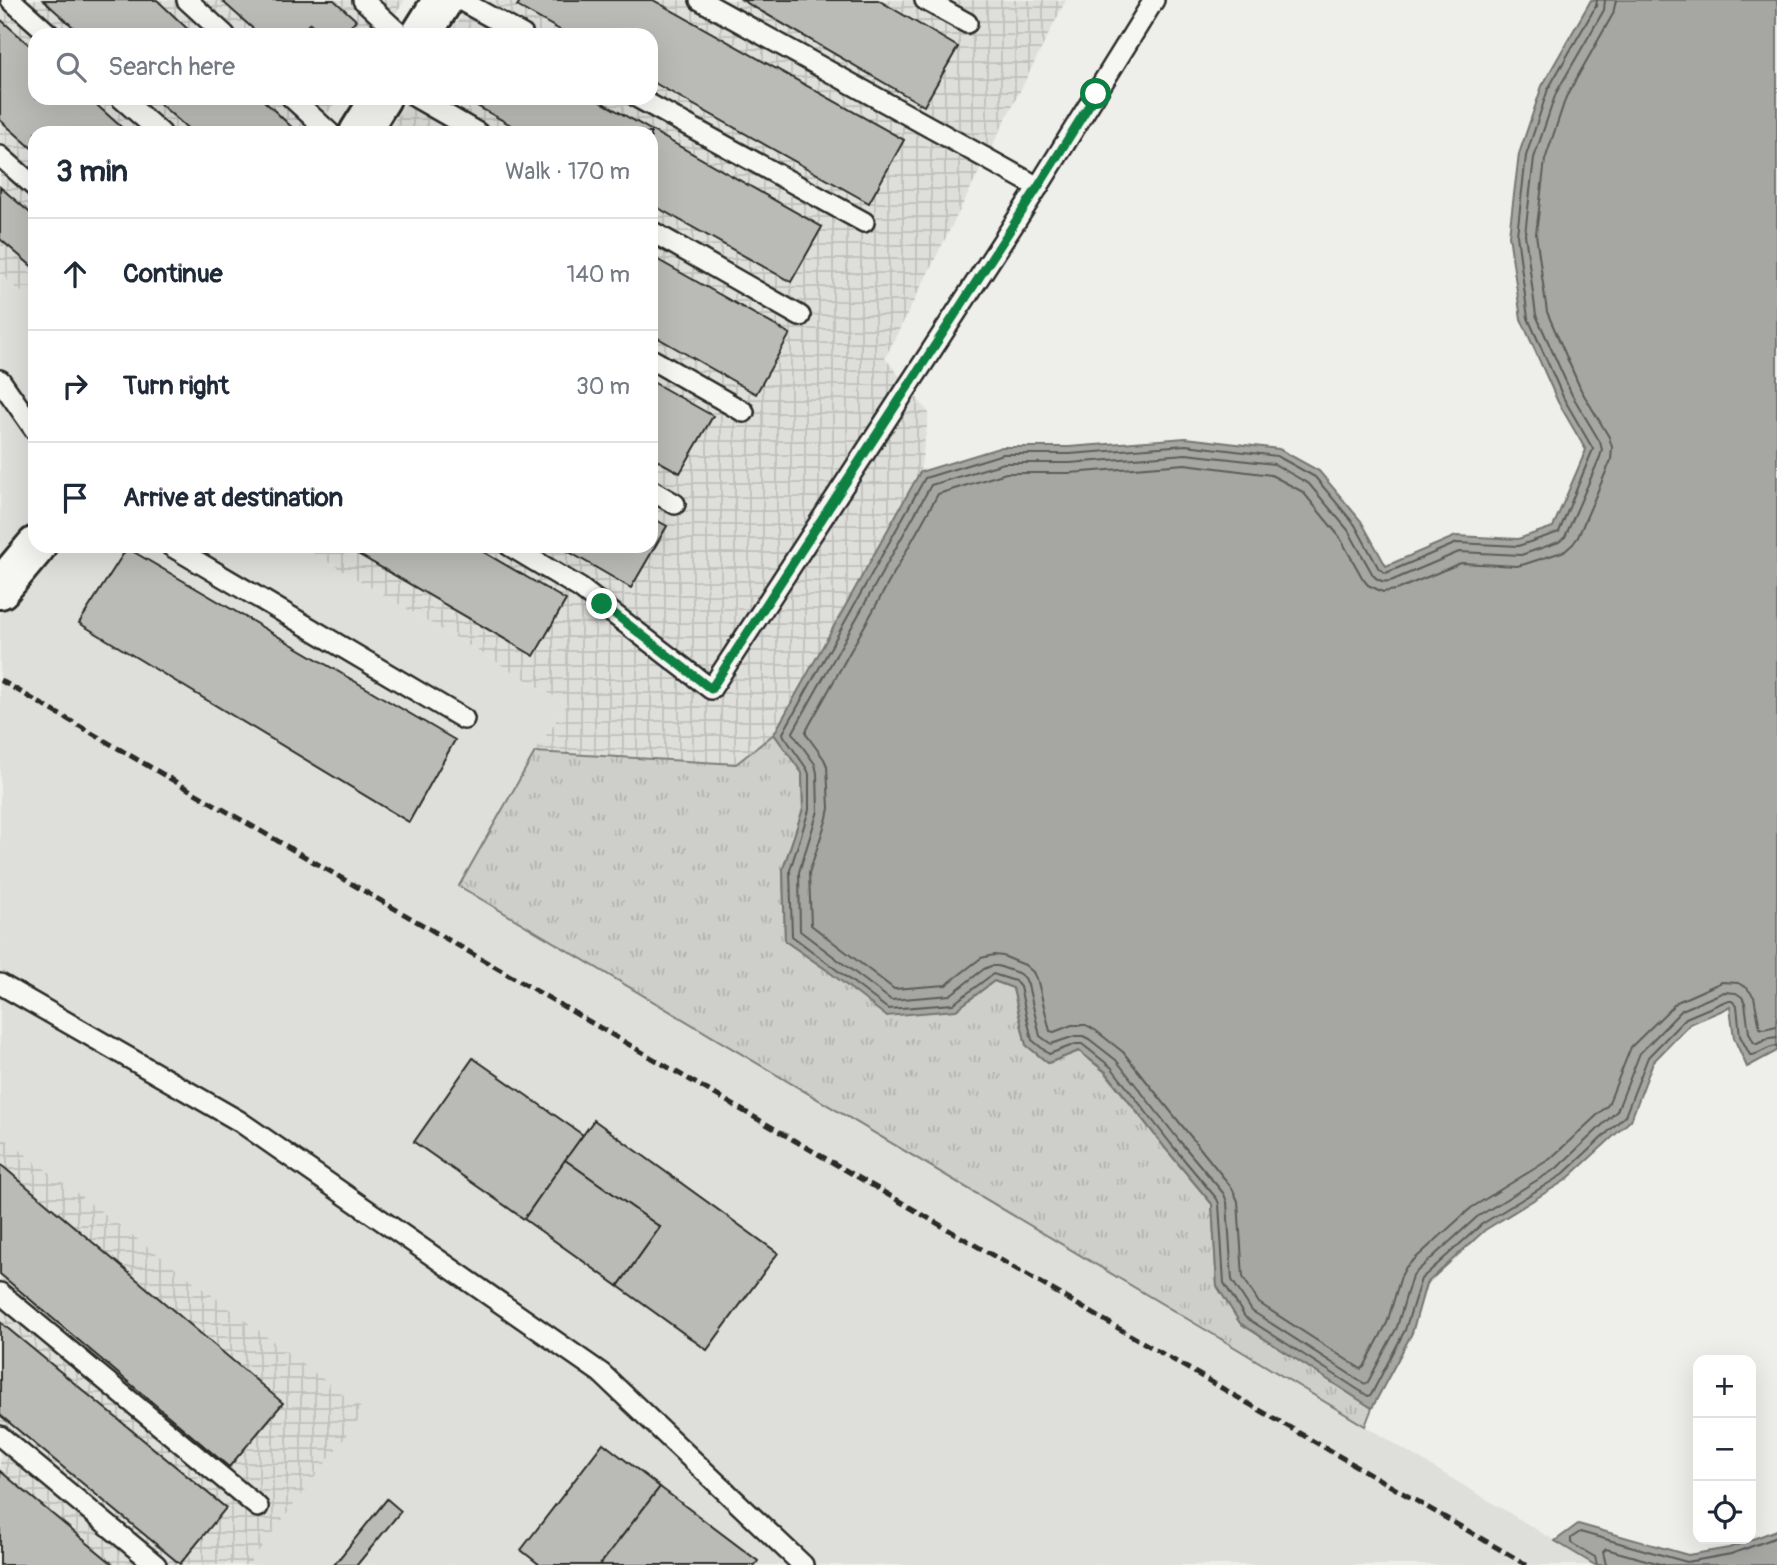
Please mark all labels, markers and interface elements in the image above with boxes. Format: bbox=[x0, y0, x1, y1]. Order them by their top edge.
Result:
search box bbox=[28, 28, 658, 105]
icon: search bbox=[52, 48, 90, 86]
text: Search here bbox=[108, 51, 235, 83]
route start bbox=[1080, 78, 1111, 109]
text: 3 min bbox=[56, 153, 128, 190]
text: Walk · 170 m bbox=[505, 157, 630, 186]
icon: ahead bbox=[56, 255, 94, 293]
text: Continue bbox=[123, 258, 223, 290]
text: 140 m bbox=[567, 260, 630, 289]
icon: right bbox=[56, 367, 94, 405]
text: Turn right bbox=[123, 370, 229, 402]
text: 30 m bbox=[576, 372, 630, 401]
icon: arrive bbox=[56, 479, 94, 517]
text: Arrive at destination bbox=[123, 482, 343, 514]
route end bbox=[586, 588, 617, 619]
map controls bbox=[1693, 1355, 1756, 1544]
button: + bbox=[1693, 1355, 1756, 1418]
button: − bbox=[1693, 1418, 1756, 1481]
button: locate bbox=[1693, 1481, 1756, 1544]

